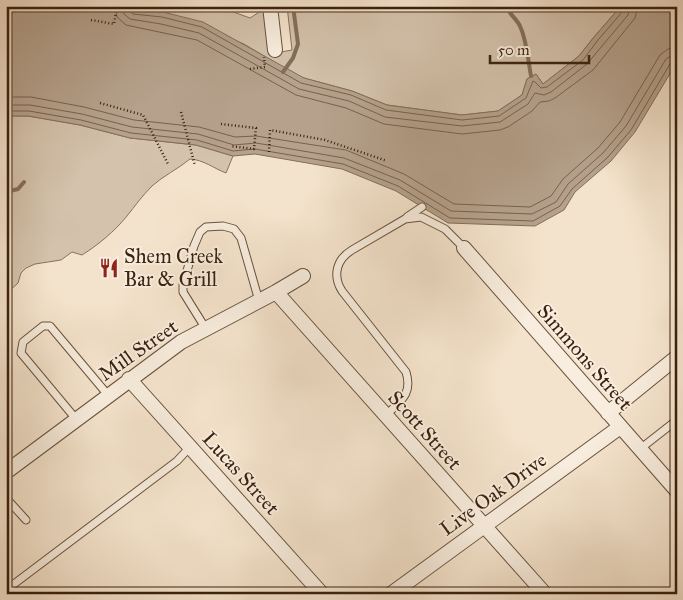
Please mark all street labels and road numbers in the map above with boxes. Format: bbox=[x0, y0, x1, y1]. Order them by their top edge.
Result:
street label: Simmons Street bbox=[532, 299, 638, 415]
street label: Mill Street bbox=[94, 314, 182, 386]
street label: Scott Street bbox=[383, 385, 467, 475]
street label: Lucas Street bbox=[197, 426, 285, 520]
street label: Live Oak Drive bbox=[435, 447, 551, 541]

